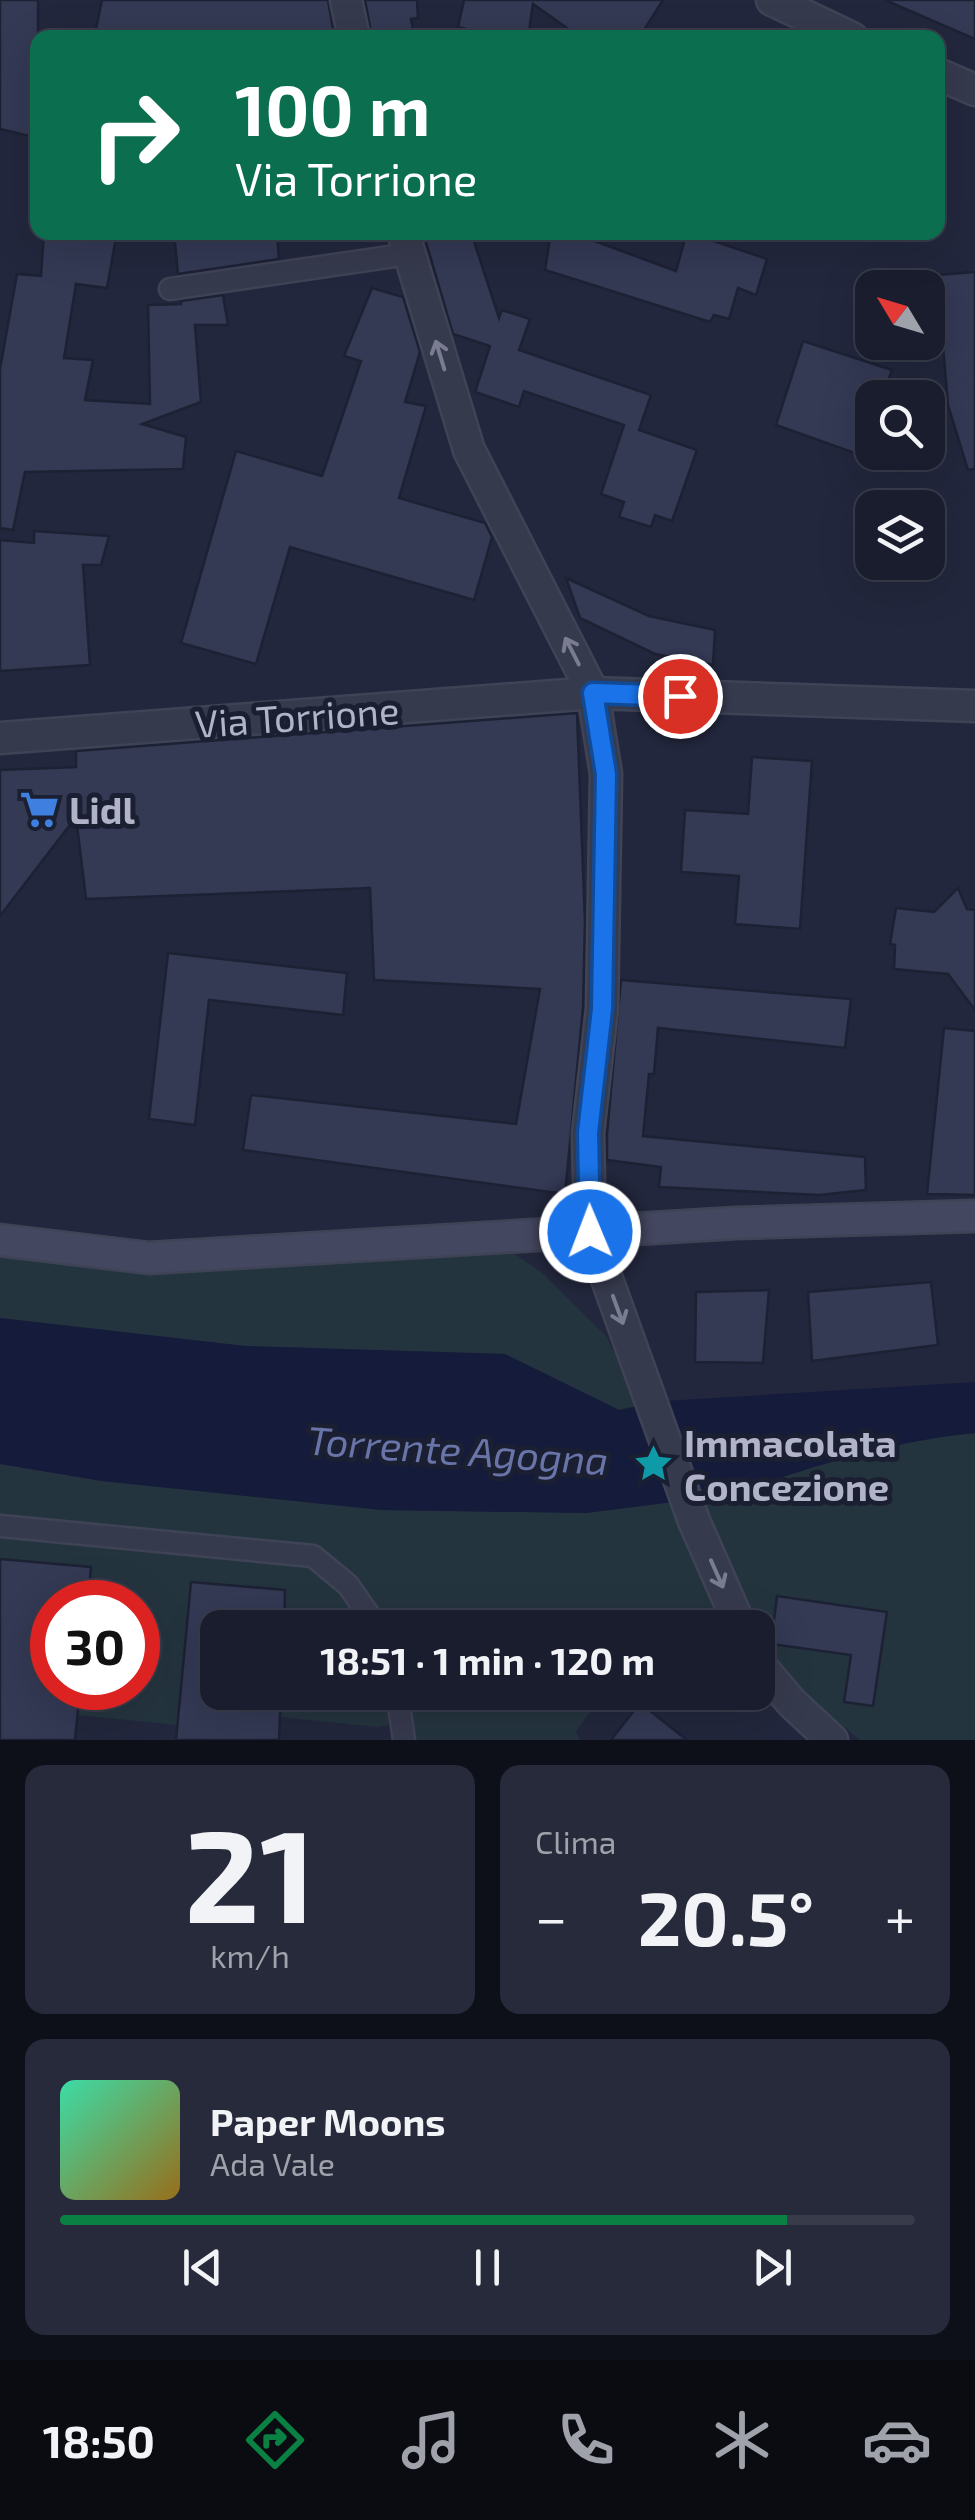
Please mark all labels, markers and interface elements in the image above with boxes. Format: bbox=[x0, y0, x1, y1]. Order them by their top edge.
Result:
text: 100 m bbox=[235, 66, 430, 150]
icon: right bbox=[70, 70, 200, 200]
text: Via Torrione bbox=[235, 151, 477, 205]
north arrow bbox=[855, 270, 945, 360]
map controls bbox=[855, 270, 945, 580]
one-way arrow bbox=[430, 340, 448, 372]
button: search bbox=[855, 380, 945, 470]
button: layers bbox=[855, 490, 945, 580]
one-way arrow bbox=[562, 637, 581, 667]
pin bbox=[638, 654, 723, 739]
icon: arrive bbox=[653, 669, 708, 724]
street label: Via Torrione bbox=[193, 686, 401, 746]
place label: Lidl bbox=[69, 786, 136, 832]
supermarket icon: Lidl bbox=[18, 788, 60, 830]
position arrow bbox=[538, 1180, 642, 1284]
one-way arrow bbox=[610, 1294, 628, 1325]
water label: Torrente Agogna bbox=[306, 1415, 610, 1483]
place label: Immacolata Concezione bbox=[684, 1419, 897, 1509]
place icon: Immacolata Concezione bbox=[633, 1443, 675, 1485]
one-way arrow bbox=[709, 1558, 727, 1589]
speed limit sign: 30 bbox=[30, 1580, 160, 1710]
text: 18:51 · 1 min · 120 m bbox=[320, 1637, 655, 1683]
text: 21 bbox=[184, 1793, 316, 1949]
text: Clima bbox=[535, 1822, 616, 1860]
text: 20.5° bbox=[638, 1871, 814, 1961]
text: − bbox=[535, 1883, 567, 1949]
text: + bbox=[885, 1883, 915, 1949]
text: km/h bbox=[210, 1936, 290, 1974]
text: Paper Moons bbox=[210, 2098, 446, 2144]
text: Ada Vale bbox=[210, 2144, 335, 2182]
icon: previous bbox=[175, 2240, 230, 2295]
icon: pause bbox=[460, 2240, 515, 2295]
icon: next bbox=[745, 2240, 800, 2295]
icon: directions bbox=[240, 2405, 310, 2475]
icon: music bbox=[396, 2405, 466, 2475]
icon: phone bbox=[551, 2405, 621, 2475]
icon: climate bbox=[707, 2405, 777, 2475]
icon: car bbox=[862, 2405, 932, 2475]
text: 18:50 bbox=[43, 2413, 155, 2467]

